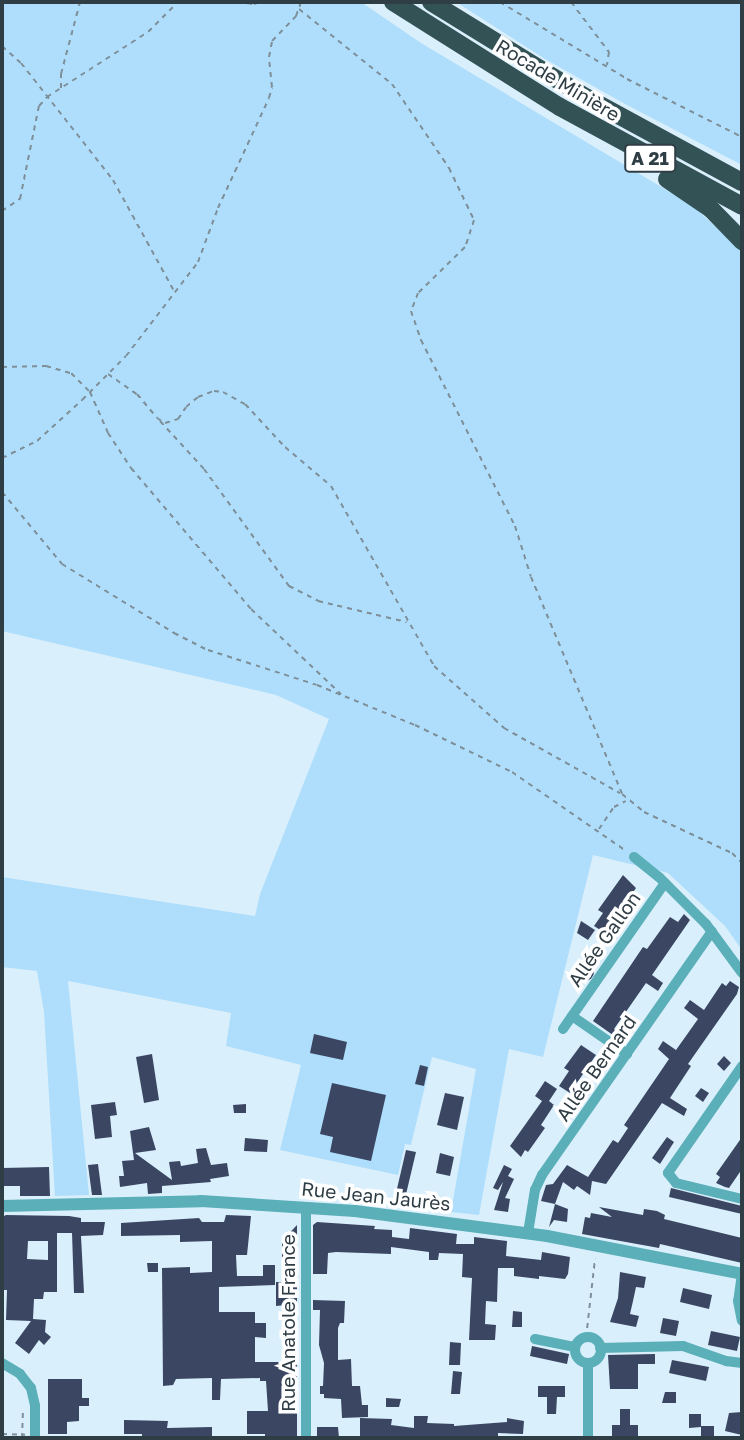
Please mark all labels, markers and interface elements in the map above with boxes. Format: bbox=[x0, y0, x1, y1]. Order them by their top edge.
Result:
street label: Rocade Minière bbox=[492, 34, 624, 126]
road number: A 21 bbox=[624, 144, 676, 173]
street label: Allée Gallon bbox=[563, 887, 645, 991]
street label: Allée Bernard bbox=[551, 1011, 641, 1125]
street label: Rue Jean Jaurès bbox=[300, 1177, 452, 1215]
street label: Rue Anatole France bbox=[277, 1234, 299, 1412]

